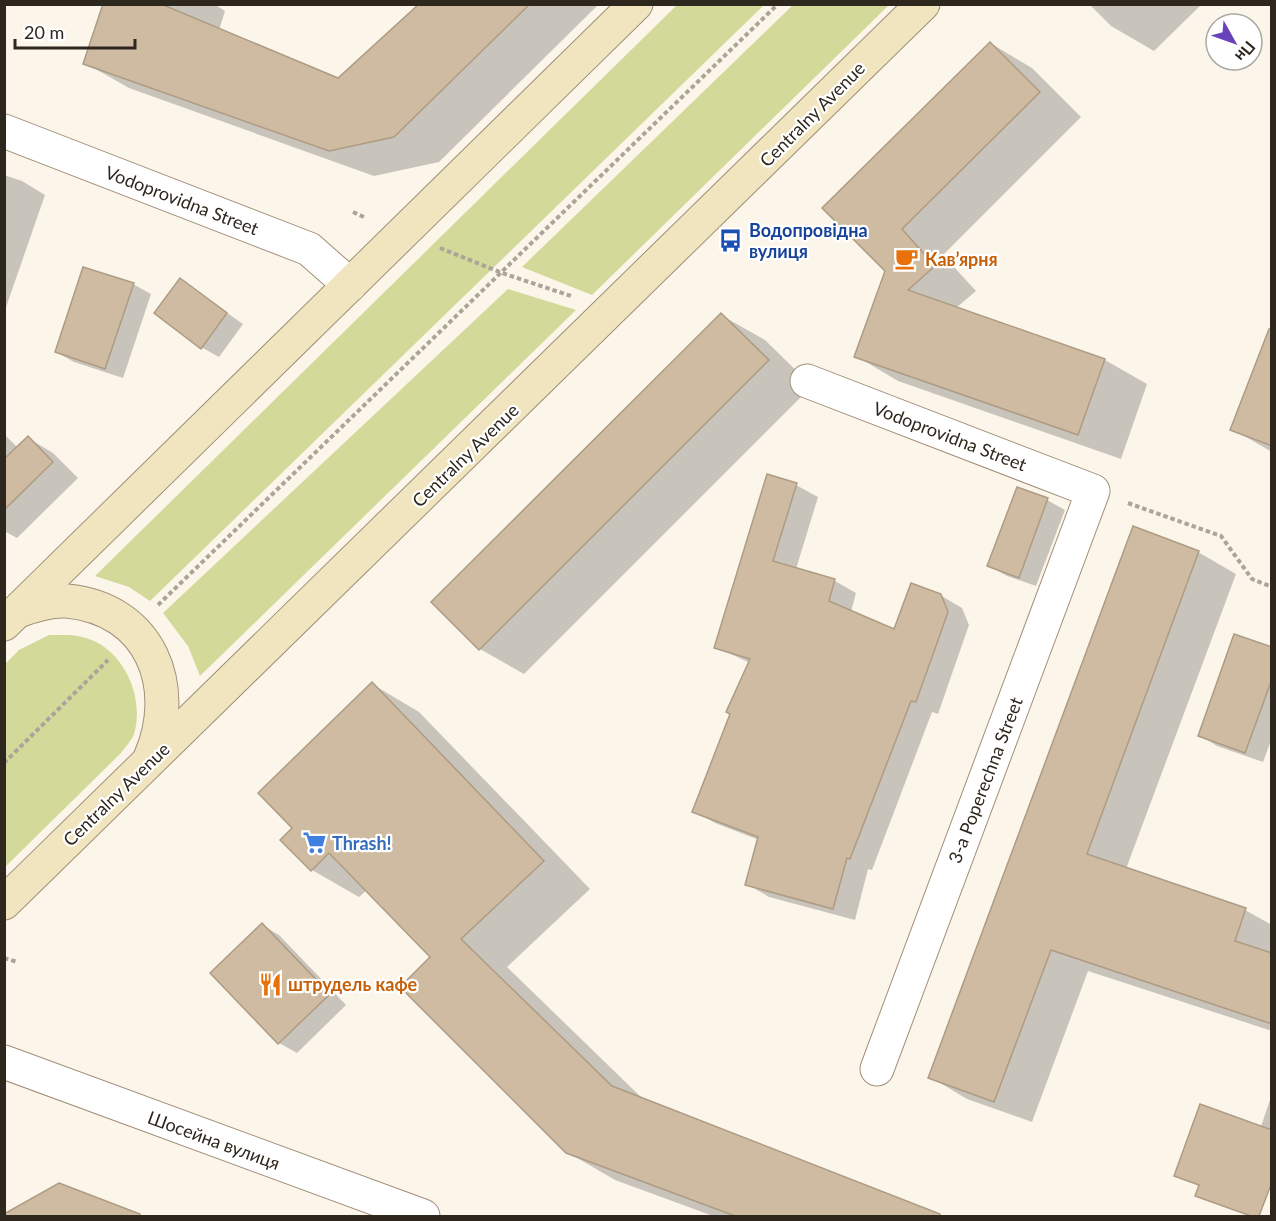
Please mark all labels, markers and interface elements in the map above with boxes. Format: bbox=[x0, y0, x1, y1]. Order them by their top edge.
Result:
scale bar bbox=[15, 12, 135, 50]
north arrow bbox=[1204, 12, 1264, 72]
text: 20 m bbox=[24, 21, 64, 43]
text: Пн bbox=[1232, 38, 1260, 66]
street label: Centralny Avenue bbox=[755, 57, 869, 171]
street label: Vodoprovidna Street bbox=[102, 161, 262, 240]
place label: Водопровідна вулиця bbox=[749, 219, 868, 262]
bus stop icon: Водопровідна вулиця bbox=[718, 227, 744, 253]
cafe icon: Кав’ярня bbox=[894, 246, 920, 272]
place label: Кав’ярня bbox=[925, 248, 998, 270]
street label: Vodoprovidna Street bbox=[870, 397, 1030, 476]
street label: Centralny Avenue bbox=[407, 399, 523, 511]
street label: 3-a Poperechna Street bbox=[943, 693, 1027, 866]
street label: Centralny Avenue bbox=[58, 738, 174, 850]
supermarket icon: Thrash! bbox=[301, 830, 327, 856]
place label: Thrash! bbox=[332, 832, 392, 854]
restaurant icon: штрудель кафе bbox=[257, 971, 283, 997]
place label: штрудель кафе bbox=[288, 973, 418, 995]
street label: Шосейна вулиця bbox=[145, 1106, 283, 1174]

